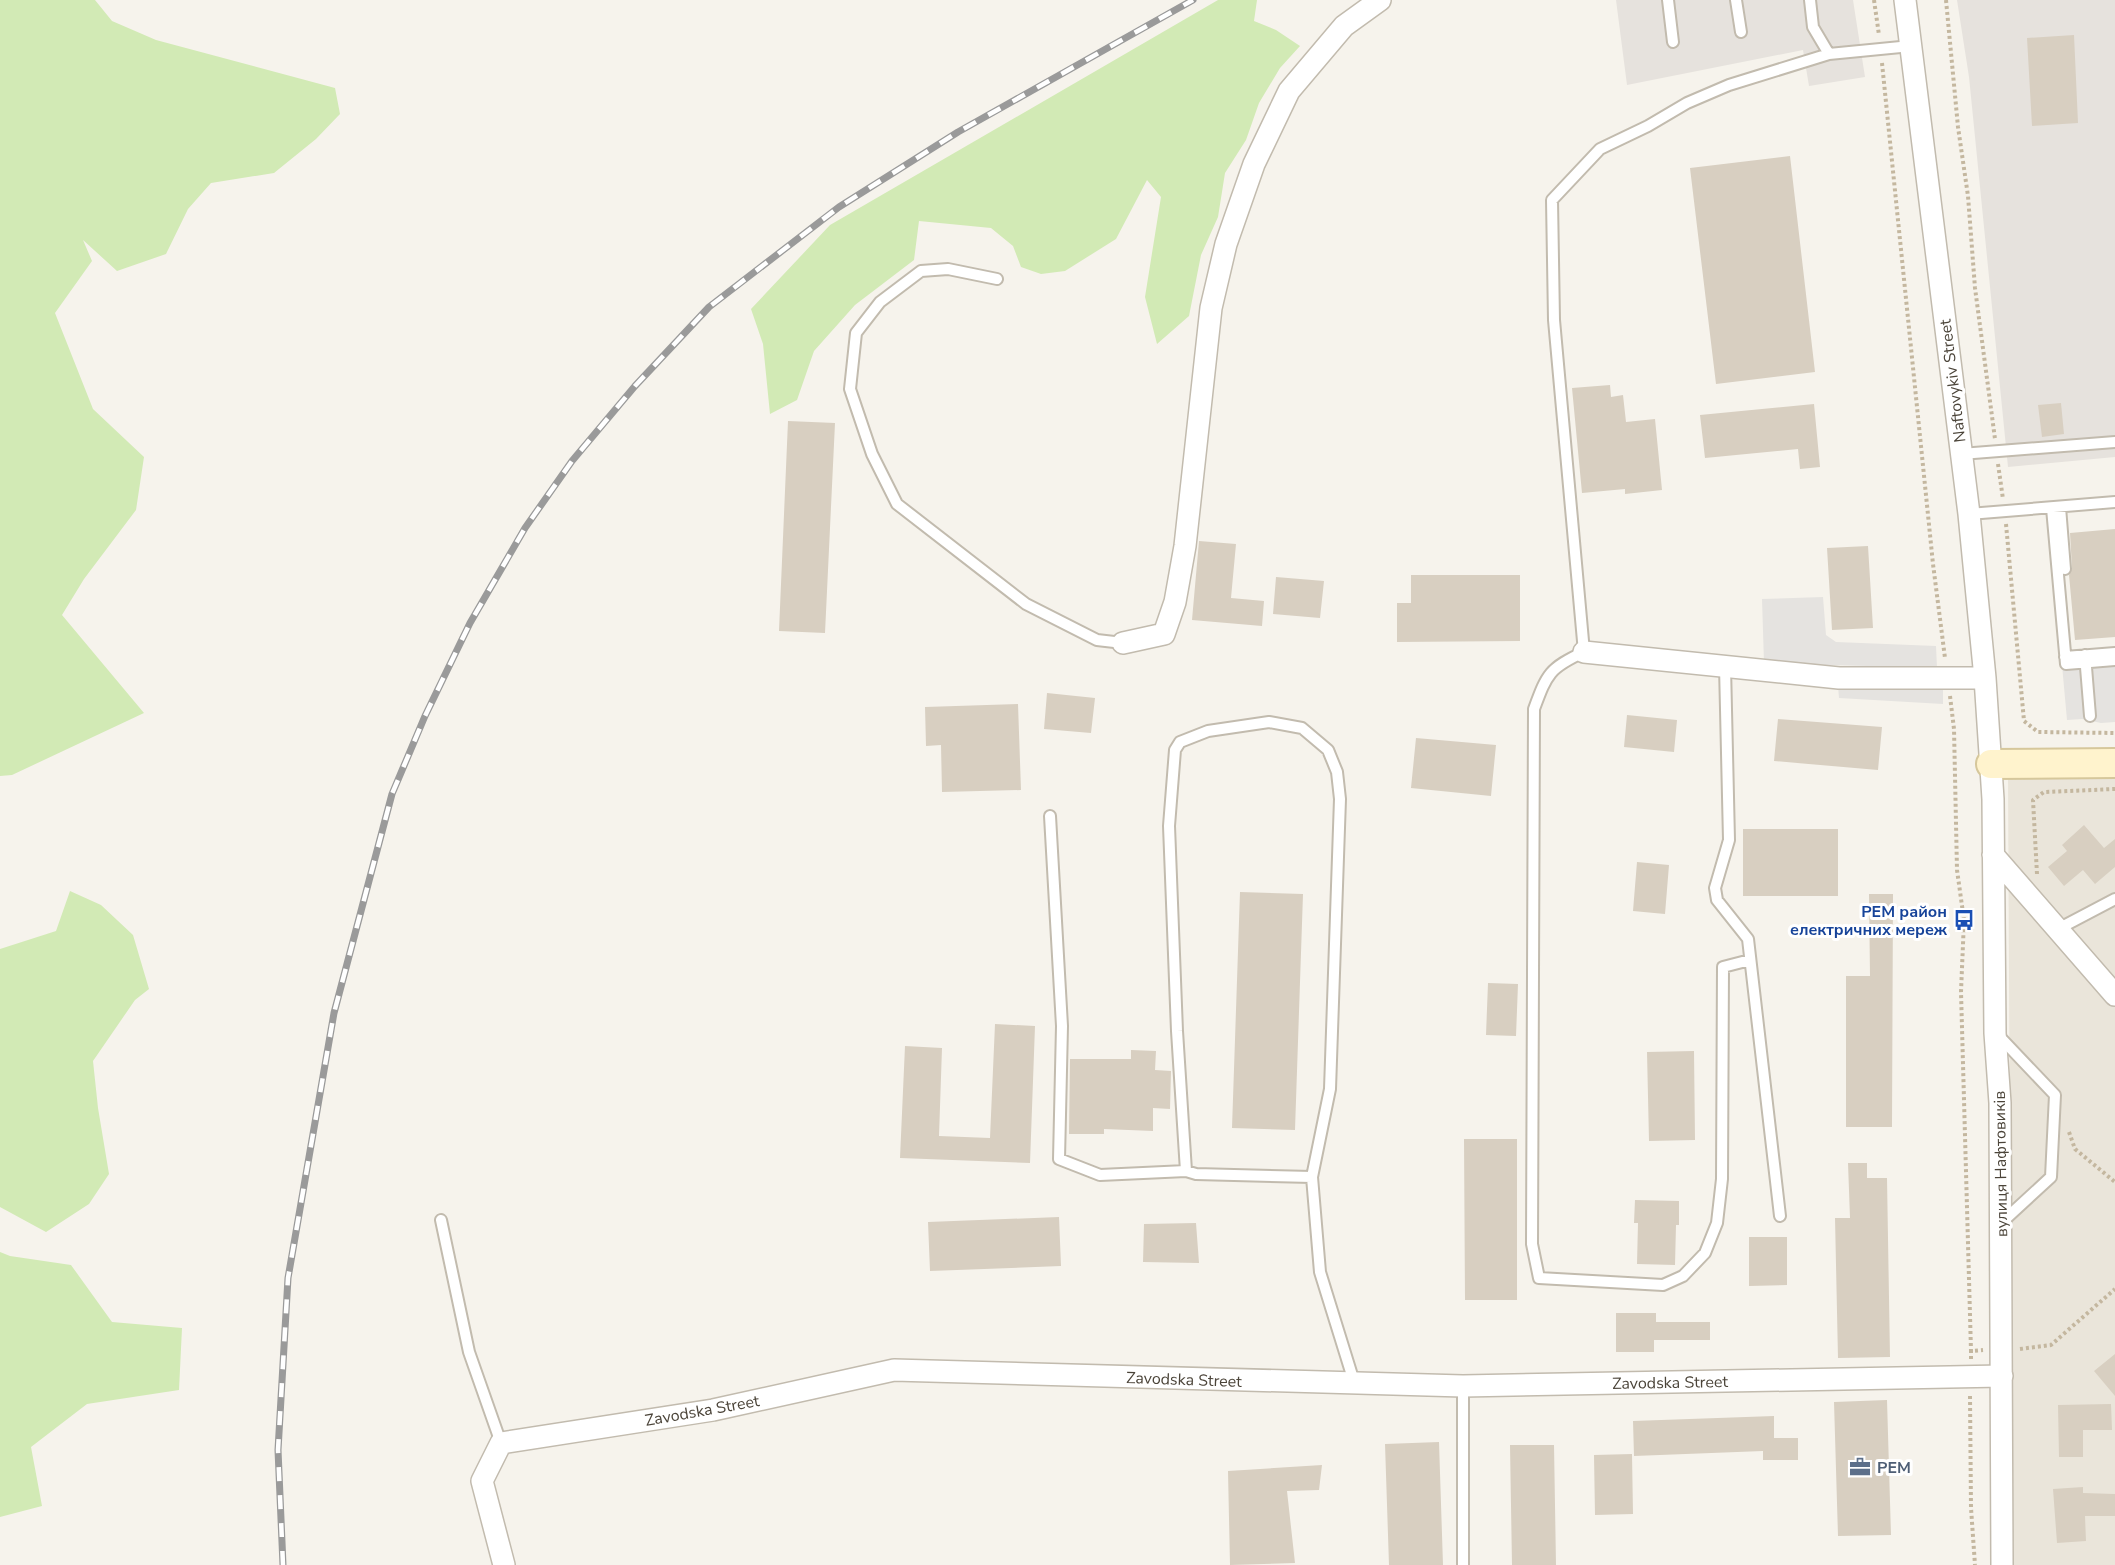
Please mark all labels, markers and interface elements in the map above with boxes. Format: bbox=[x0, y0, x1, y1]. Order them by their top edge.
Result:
street label: Naftovykiv Street bbox=[1934, 318, 1971, 444]
place label: РЕМ район електричних мереж bbox=[1790, 901, 1948, 941]
bus stop icon: РЕМ район електричних мереж bbox=[1952, 908, 1976, 932]
street label: вулиця Нафтовиків bbox=[1989, 1090, 2013, 1237]
street label: Zavodska Street bbox=[1126, 1367, 1243, 1393]
street label: Zavodska Street bbox=[1612, 1371, 1729, 1395]
street label: Zavodska Street bbox=[643, 1390, 762, 1432]
office icon: РЕМ bbox=[1848, 1455, 1872, 1479]
place label: РЕМ bbox=[1877, 1457, 1911, 1479]

